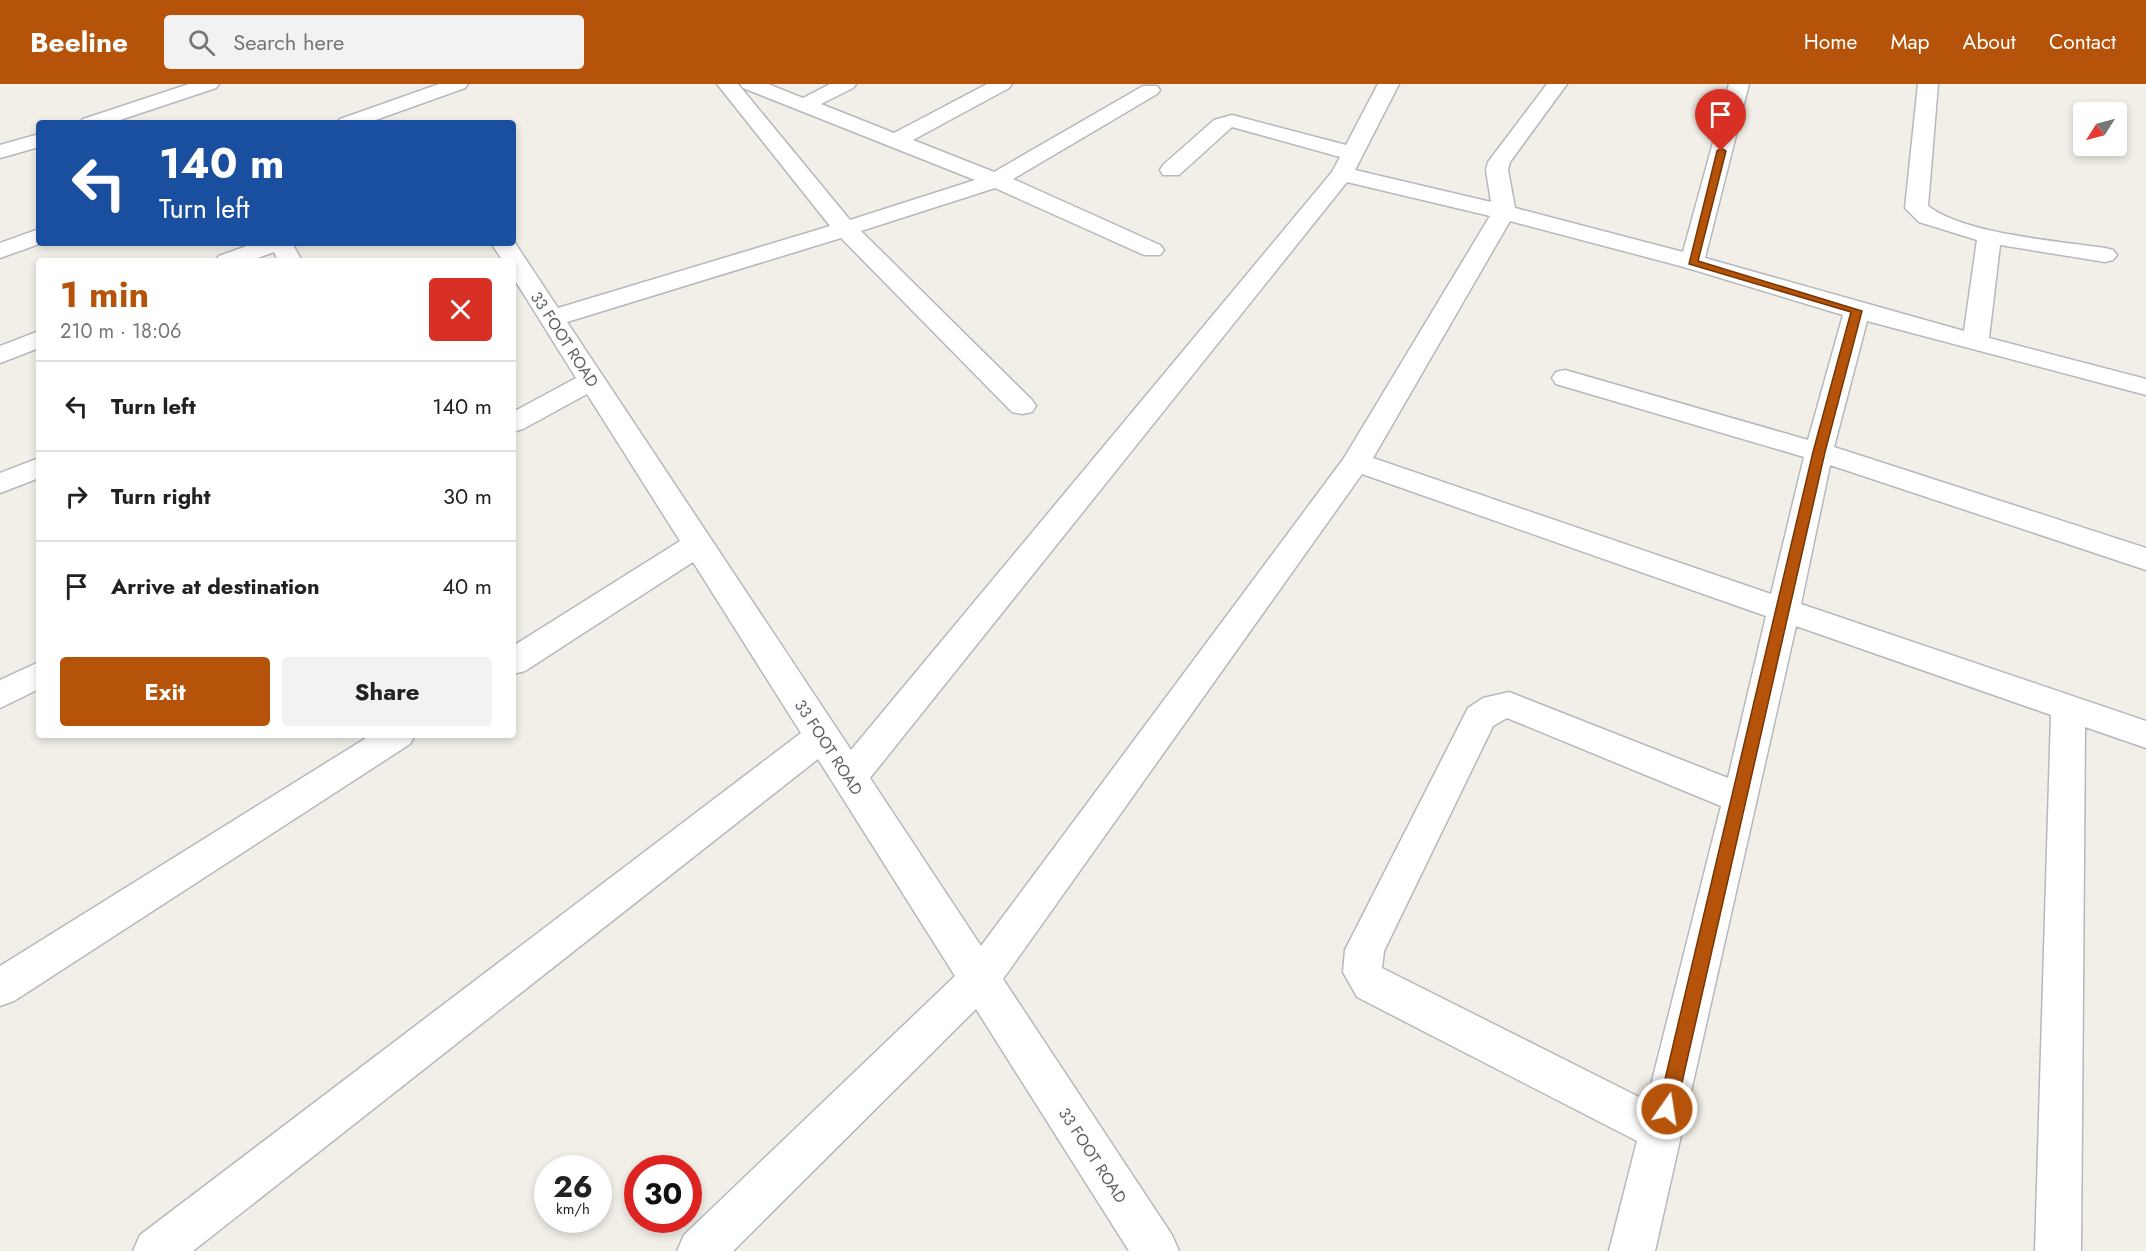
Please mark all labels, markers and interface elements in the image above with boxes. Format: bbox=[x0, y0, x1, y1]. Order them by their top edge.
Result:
search box bbox=[164, 15, 584, 69]
text: Beeline bbox=[30, 22, 128, 63]
icon: search bbox=[185, 26, 218, 59]
text: Search here bbox=[233, 26, 344, 58]
text: Home bbox=[1804, 27, 1857, 57]
text: Map bbox=[1890, 27, 1930, 57]
text: About bbox=[1963, 27, 2016, 57]
text: Contact bbox=[2049, 27, 2116, 57]
pin bbox=[1695, 89, 1746, 151]
icon: arrive bbox=[1704, 98, 1737, 131]
north arrow bbox=[2073, 102, 2127, 156]
map controls bbox=[2073, 102, 2127, 156]
text: 140 m bbox=[159, 133, 285, 194]
icon: left bbox=[60, 144, 138, 222]
text: Turn left bbox=[159, 189, 249, 228]
text: 1 min bbox=[60, 268, 149, 320]
button: close bbox=[429, 278, 492, 341]
street label: 33 FOOT ROAD bbox=[525, 287, 604, 392]
text: 210 m · 18:06 bbox=[60, 317, 181, 346]
icon: left bbox=[60, 390, 93, 423]
text: Turn left bbox=[111, 390, 196, 422]
text: 140 m bbox=[432, 390, 492, 422]
icon: right bbox=[60, 480, 93, 513]
text: Turn right bbox=[111, 480, 211, 512]
text: 30 m bbox=[443, 480, 492, 512]
icon: arrive bbox=[60, 570, 93, 603]
text: Arrive at destination bbox=[111, 570, 320, 602]
text: 40 m bbox=[442, 570, 492, 602]
button: Exit bbox=[60, 657, 270, 726]
button: Share bbox=[282, 657, 492, 726]
street label: 33 FOOT ROAD bbox=[789, 695, 868, 800]
position arrow bbox=[1635, 1077, 1699, 1141]
street label: 33 FOOT ROAD bbox=[1053, 1103, 1132, 1208]
speed limit sign: 30 bbox=[624, 1155, 702, 1233]
text: 26 bbox=[553, 1165, 593, 1208]
text: km/h bbox=[556, 1198, 590, 1220]

